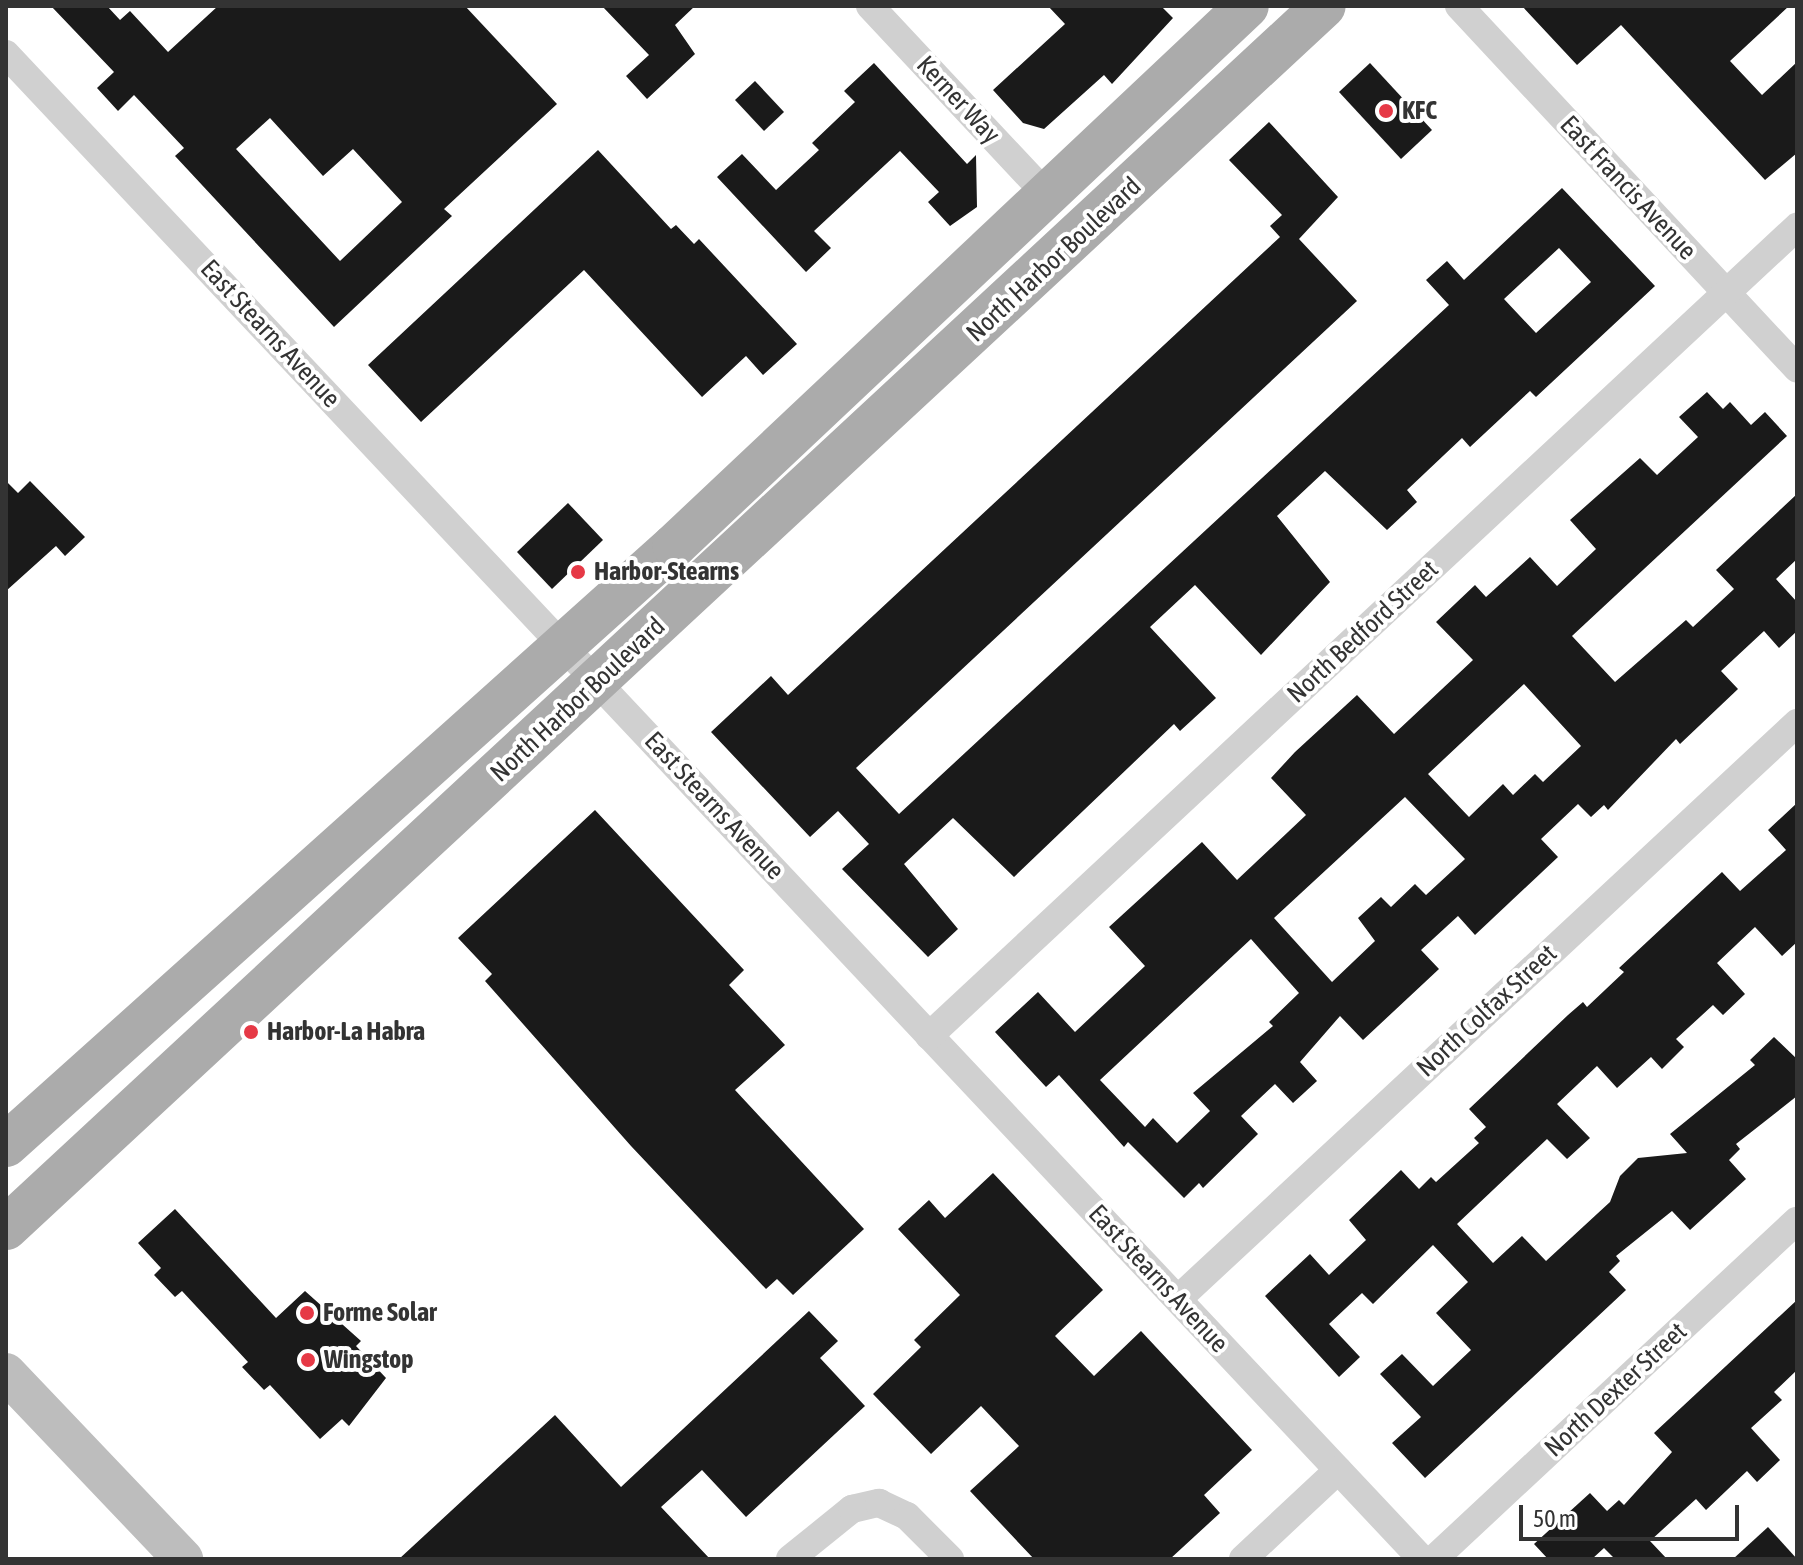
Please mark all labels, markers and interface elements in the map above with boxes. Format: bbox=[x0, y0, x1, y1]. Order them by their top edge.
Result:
street label: Kerner Way bbox=[910, 50, 1006, 150]
place label: KFC bbox=[1402, 95, 1437, 127]
marker: KFC bbox=[1377, 102, 1395, 120]
street label: East Francis Avenue bbox=[1553, 110, 1703, 266]
street label: North Harbor Boulevard bbox=[960, 171, 1148, 349]
street label: East Stearns Avenue bbox=[194, 254, 346, 414]
street label: North Bedford Street bbox=[1281, 554, 1445, 710]
place label: Harbor-Stearns bbox=[594, 556, 739, 588]
marker: Harbor-Stearns bbox=[569, 563, 587, 581]
street label: North Harbor Boulevard bbox=[484, 611, 672, 789]
street label: East Stearns Avenue bbox=[638, 726, 790, 886]
street label: North Colfax Street bbox=[1411, 938, 1563, 1084]
place label: Harbor-La Habra bbox=[267, 1016, 425, 1048]
marker: Harbor-La Habra bbox=[242, 1023, 260, 1041]
street label: East Stearns Avenue bbox=[1082, 1199, 1234, 1359]
place label: Forme Solar bbox=[323, 1297, 437, 1329]
marker: Forme Solar bbox=[298, 1304, 316, 1322]
street label: North Dexter Street bbox=[1539, 1316, 1693, 1464]
place label: Wingstop bbox=[324, 1344, 414, 1376]
marker: Wingstop bbox=[299, 1351, 317, 1369]
scale bar bbox=[1523, 1489, 1743, 1539]
text: 50 m bbox=[1533, 1505, 1576, 1532]

